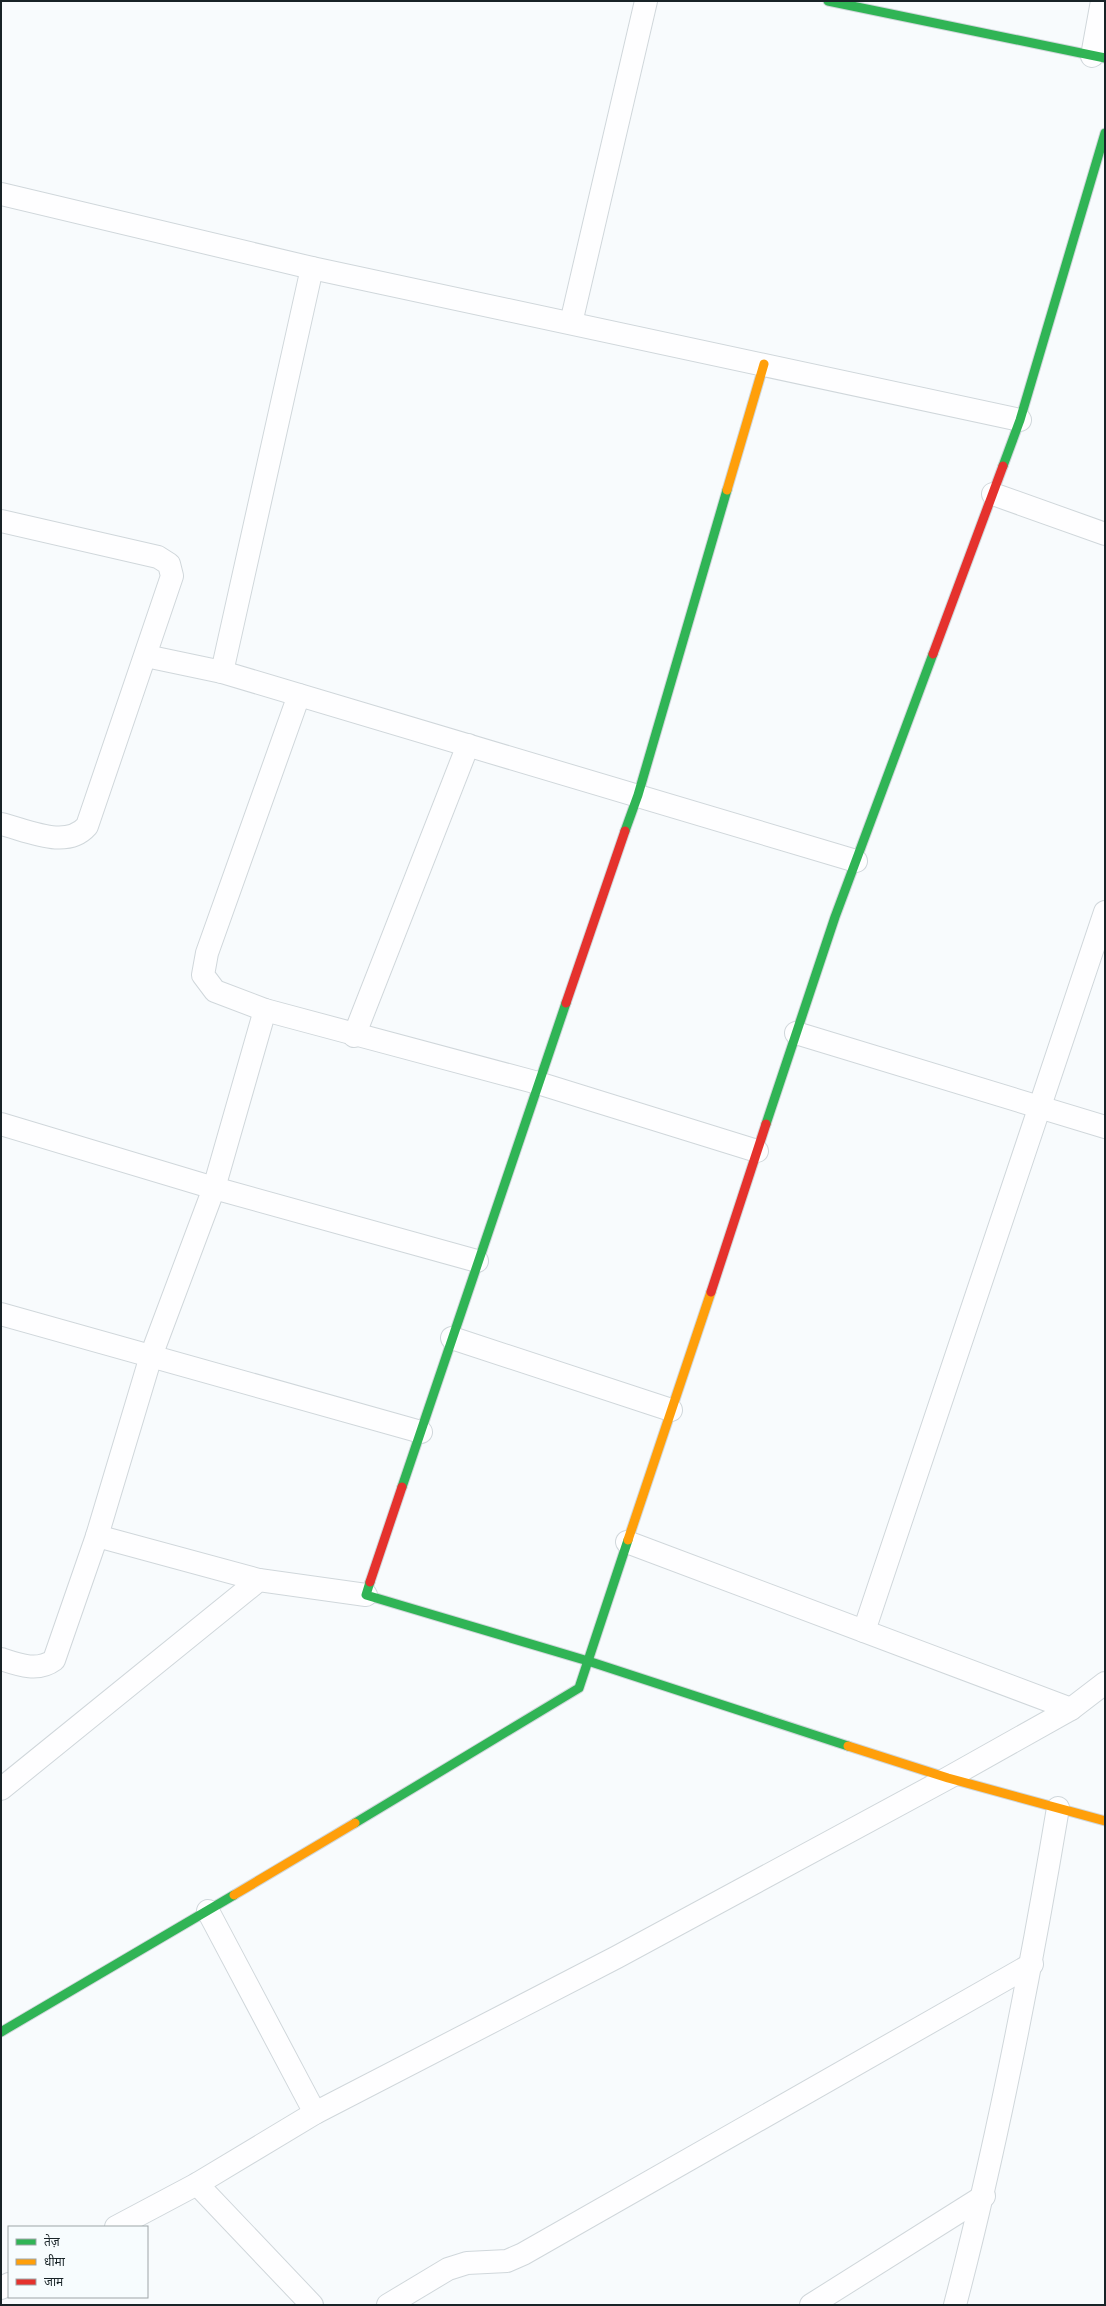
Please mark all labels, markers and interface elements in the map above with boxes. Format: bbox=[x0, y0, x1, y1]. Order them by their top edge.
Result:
legend bbox=[8, 2226, 148, 2298]
text: तेज़ bbox=[44, 2234, 61, 2250]
text: धीमा bbox=[44, 2254, 66, 2270]
text: जाम bbox=[44, 2274, 64, 2290]

